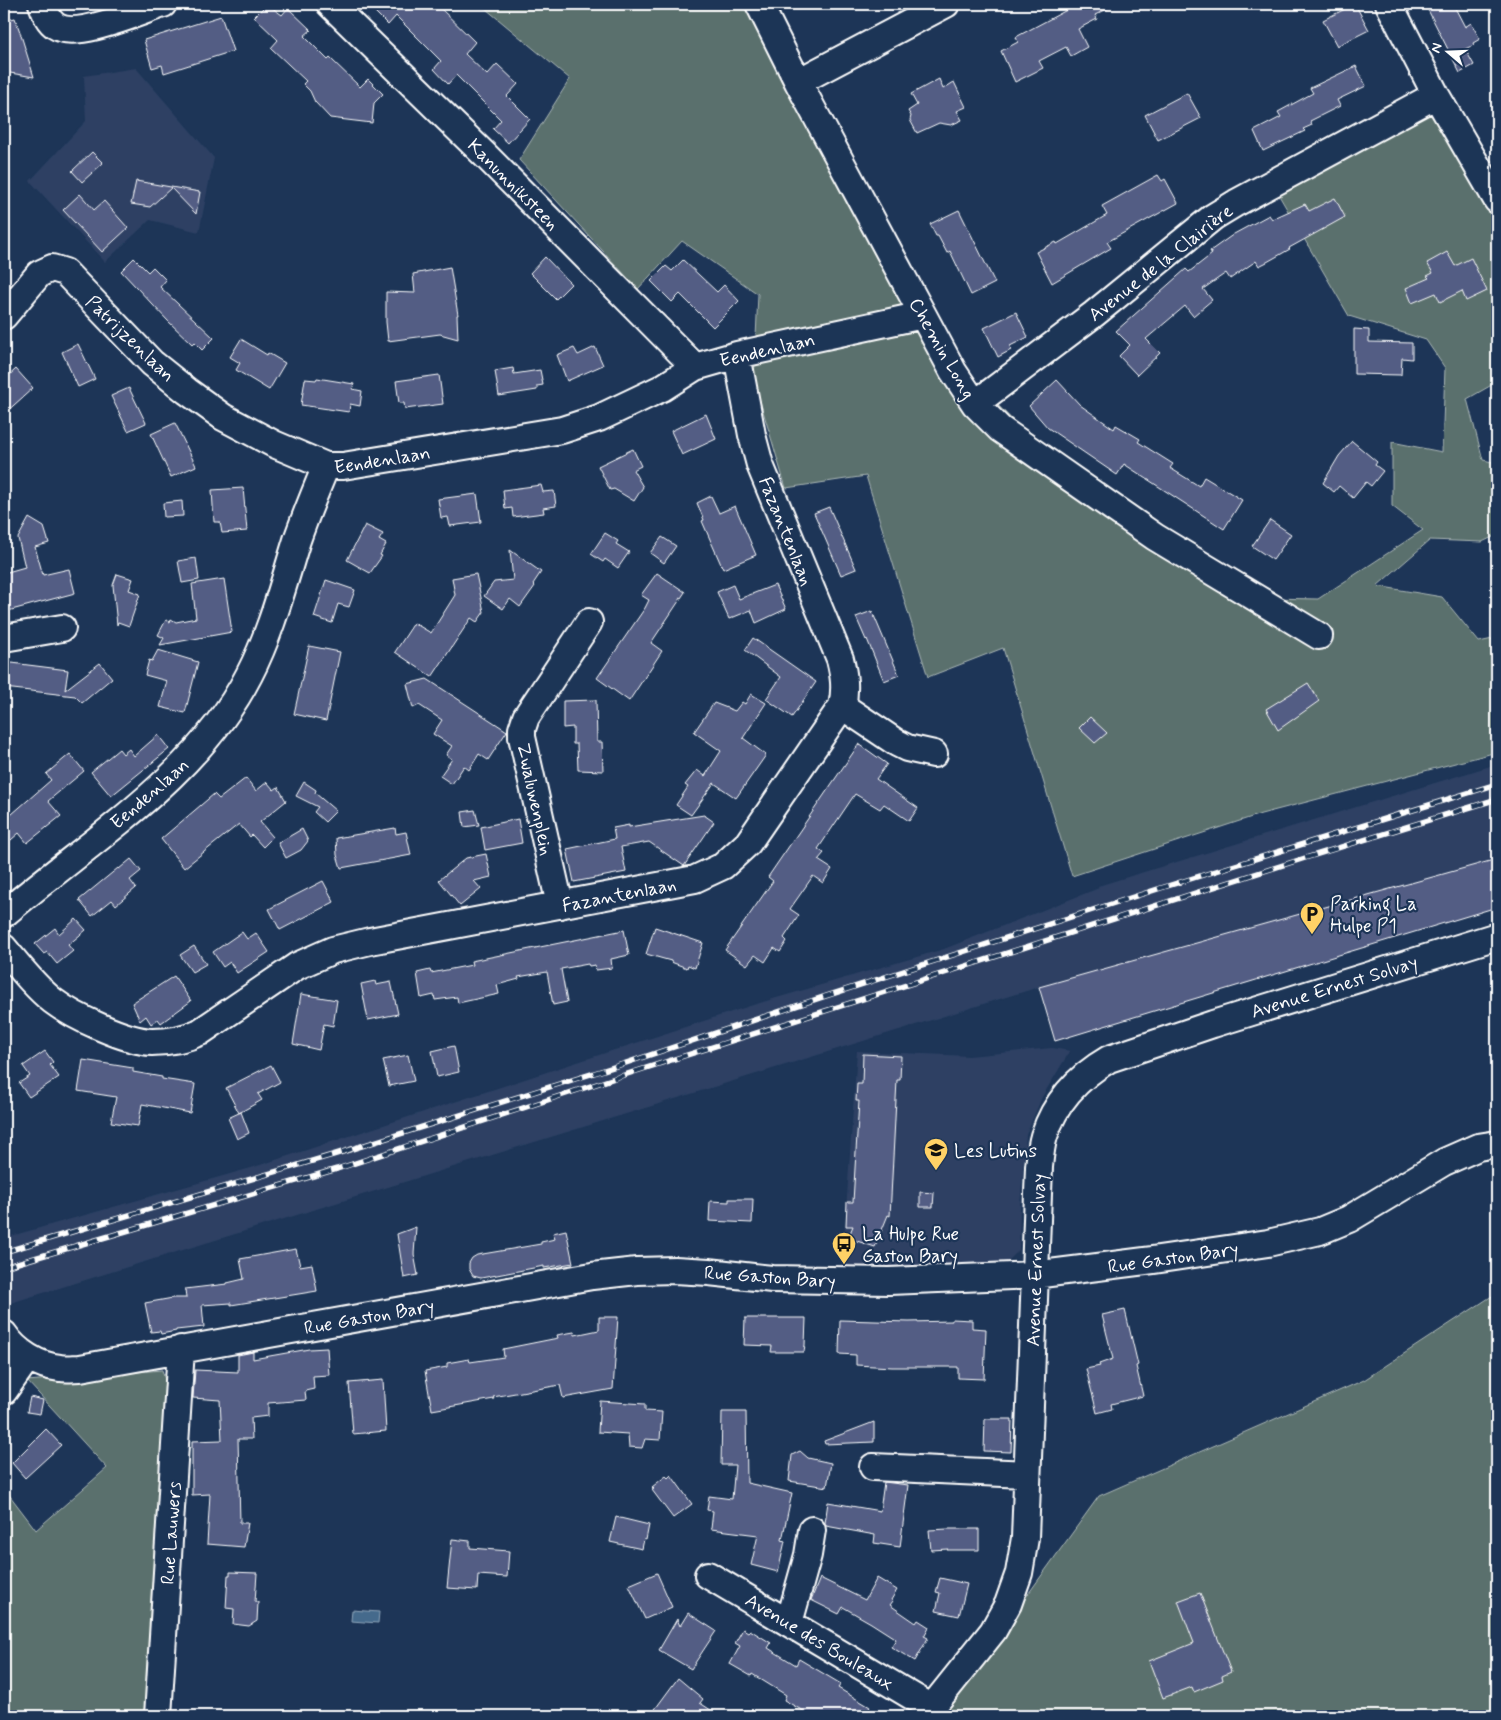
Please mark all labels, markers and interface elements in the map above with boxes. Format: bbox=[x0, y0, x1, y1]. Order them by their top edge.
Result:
north arrow bbox=[1424, 28, 1474, 78]
text: N bbox=[1427, 41, 1447, 55]
street label: Kanunniksteen bbox=[462, 134, 564, 236]
street label: Avenue de la Clairière bbox=[1083, 199, 1238, 328]
street label: Patrijzenlaan bbox=[80, 290, 180, 388]
street label: Chemin Long bbox=[902, 293, 981, 405]
street label: Eendenlaan bbox=[717, 327, 817, 374]
street label: Eendenlaan bbox=[332, 441, 432, 480]
street label: Fazantenlaan bbox=[752, 473, 819, 590]
street label: Zwaluwenplein bbox=[510, 741, 559, 858]
street label: Eendenlaan bbox=[105, 753, 195, 835]
street label: Fazantenlaan bbox=[560, 872, 678, 919]
place label: Parking La Hulpe P1 bbox=[1330, 892, 1417, 939]
parking icon: Parking La Hulpe P1 bbox=[1299, 901, 1325, 935]
street label: Avenue Ernest Solvay bbox=[1248, 950, 1421, 1026]
school or university icon: Les Lutins bbox=[923, 1137, 949, 1171]
place label: Les Lutins bbox=[954, 1139, 1037, 1164]
street label: Avenue Ernest Solvay bbox=[1021, 1173, 1053, 1347]
place label: La Hulpe Rue Gaston Bary bbox=[862, 1222, 959, 1270]
bus stop icon: La Hulpe Rue Gaston Bary bbox=[831, 1231, 857, 1265]
street label: Rue Gaston Bary bbox=[1106, 1237, 1240, 1281]
street label: Rue Gaston Bary bbox=[703, 1260, 837, 1296]
street label: Rue Gaston Bary bbox=[302, 1294, 437, 1342]
street label: Rue Lauwers bbox=[155, 1480, 188, 1585]
street label: Avenue des Bouleaux bbox=[740, 1588, 898, 1697]

